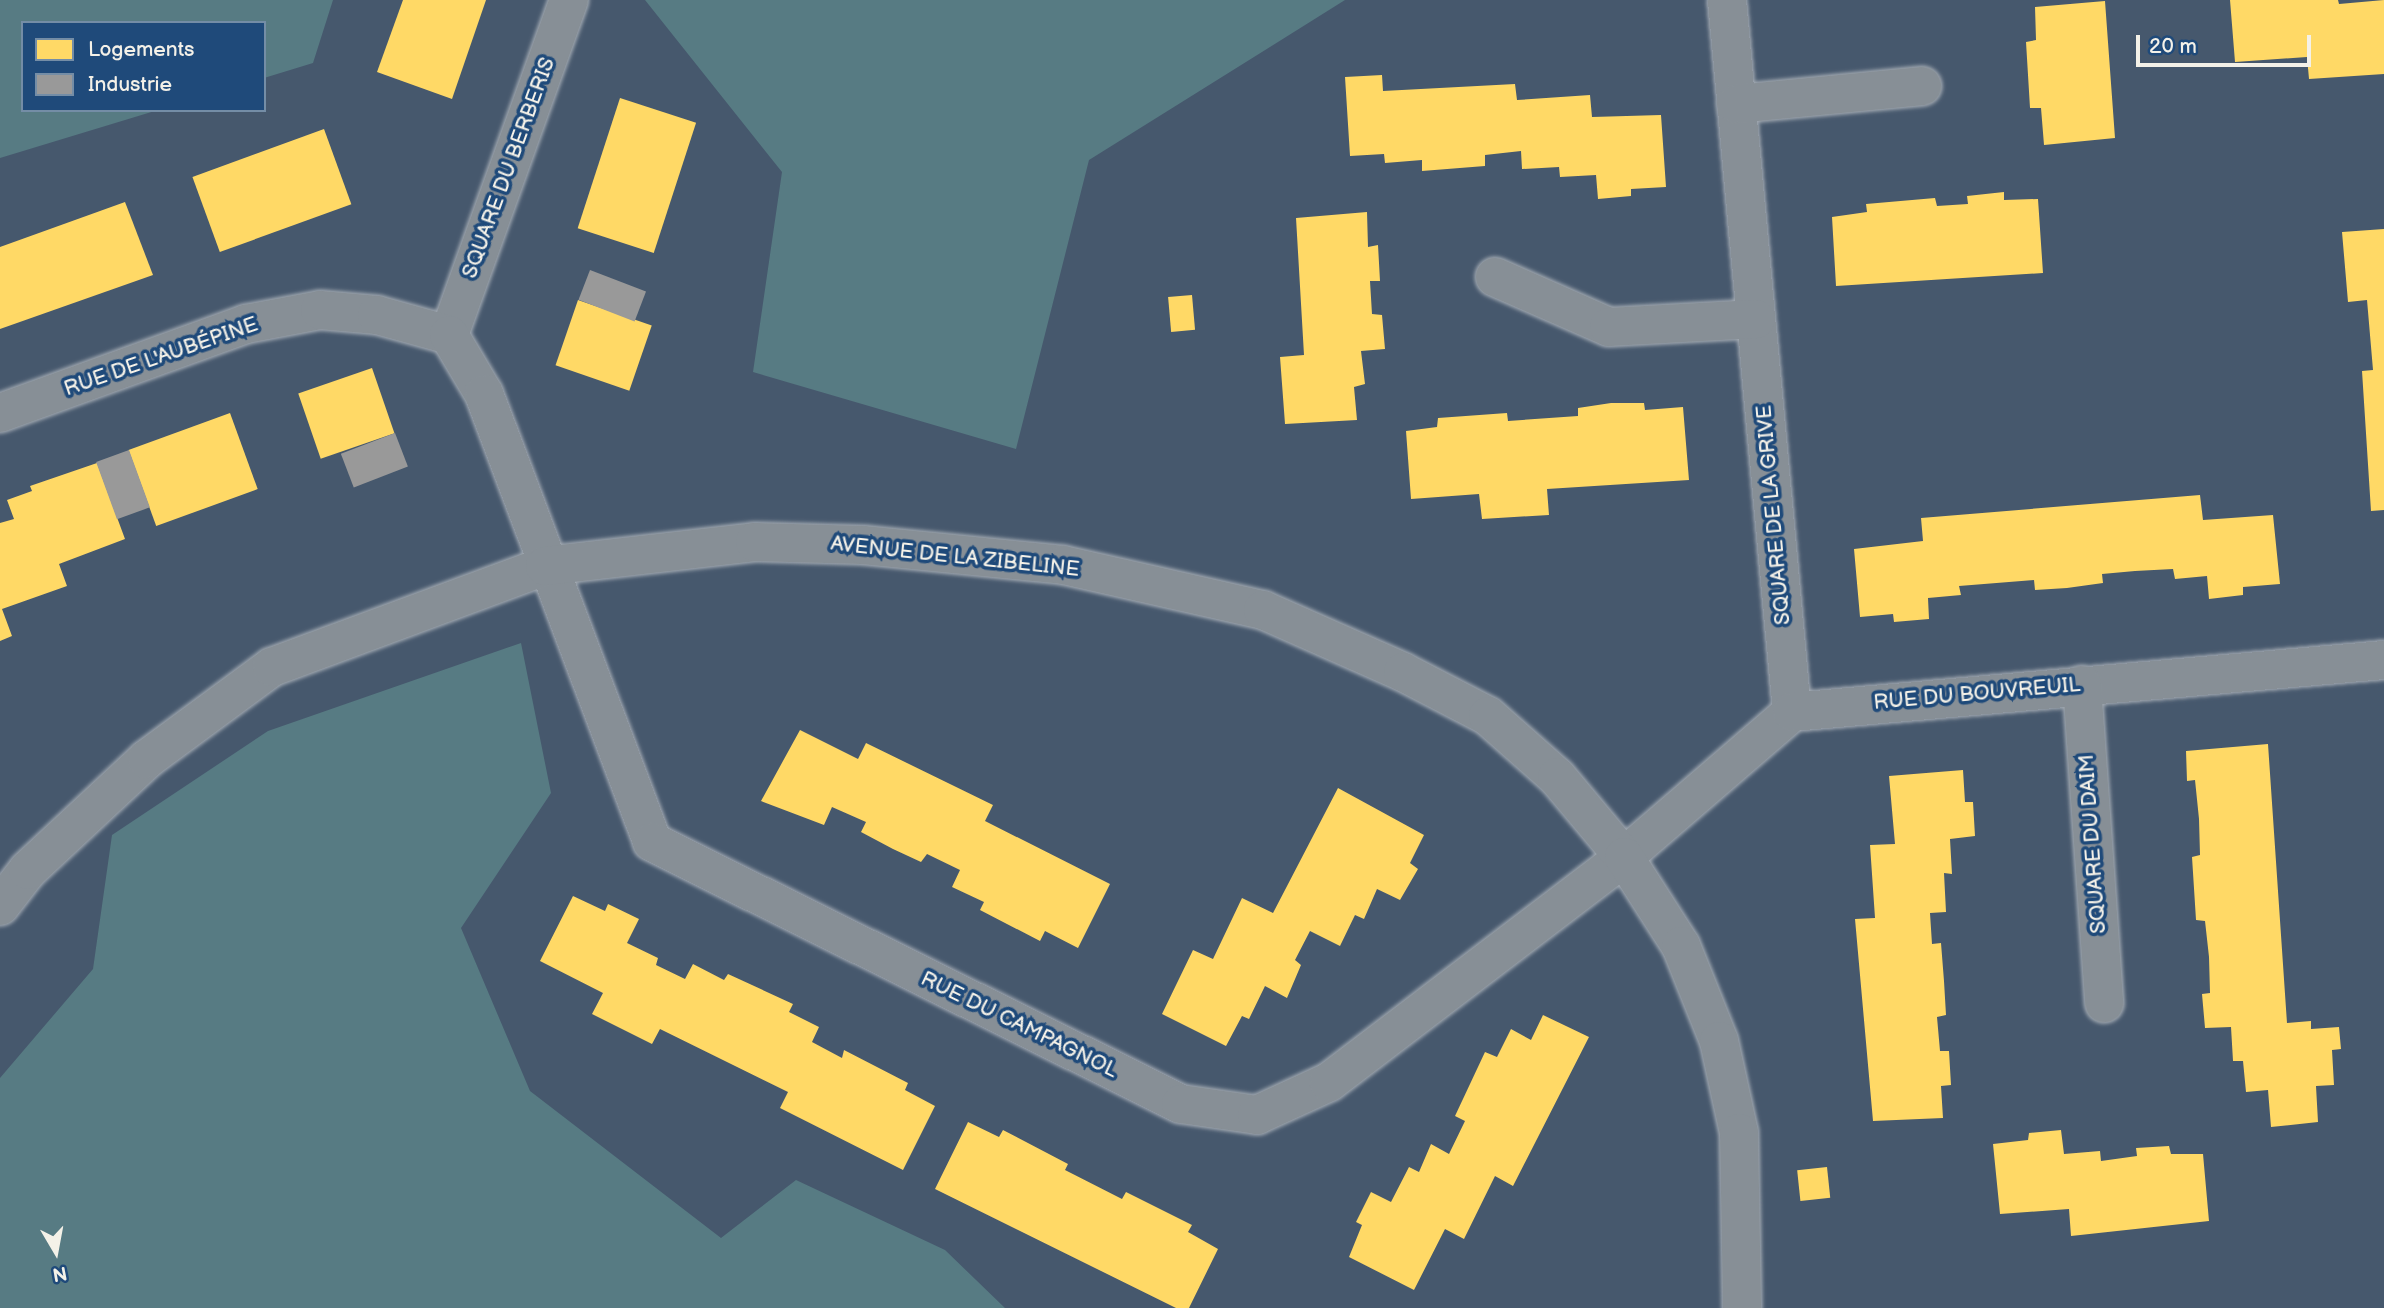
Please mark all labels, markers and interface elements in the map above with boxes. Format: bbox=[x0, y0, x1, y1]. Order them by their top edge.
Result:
legend bbox=[21, 21, 266, 112]
scale bar bbox=[2139, 21, 2314, 65]
text: 20 m bbox=[2149, 34, 2197, 59]
text: Logements bbox=[88, 37, 194, 62]
street label: SQUARE DU BERBERIS bbox=[457, 54, 561, 282]
text: Industrie bbox=[88, 72, 172, 97]
street label: RUE DE L'AUBÉPINE bbox=[61, 312, 261, 402]
street label: SQUARE DE LA GRIVE bbox=[1752, 404, 1796, 626]
street label: AVENUE DE LA ZIBELINE bbox=[829, 531, 1081, 583]
street label: RUE DU BOUVREUIL bbox=[1872, 672, 2082, 716]
street label: SQUARE DU DAIM bbox=[2074, 754, 2112, 934]
street label: RUE DU CAMPAGNOL bbox=[917, 966, 1121, 1084]
north arrow bbox=[21, 1217, 91, 1287]
text: N bbox=[51, 1261, 69, 1286]

